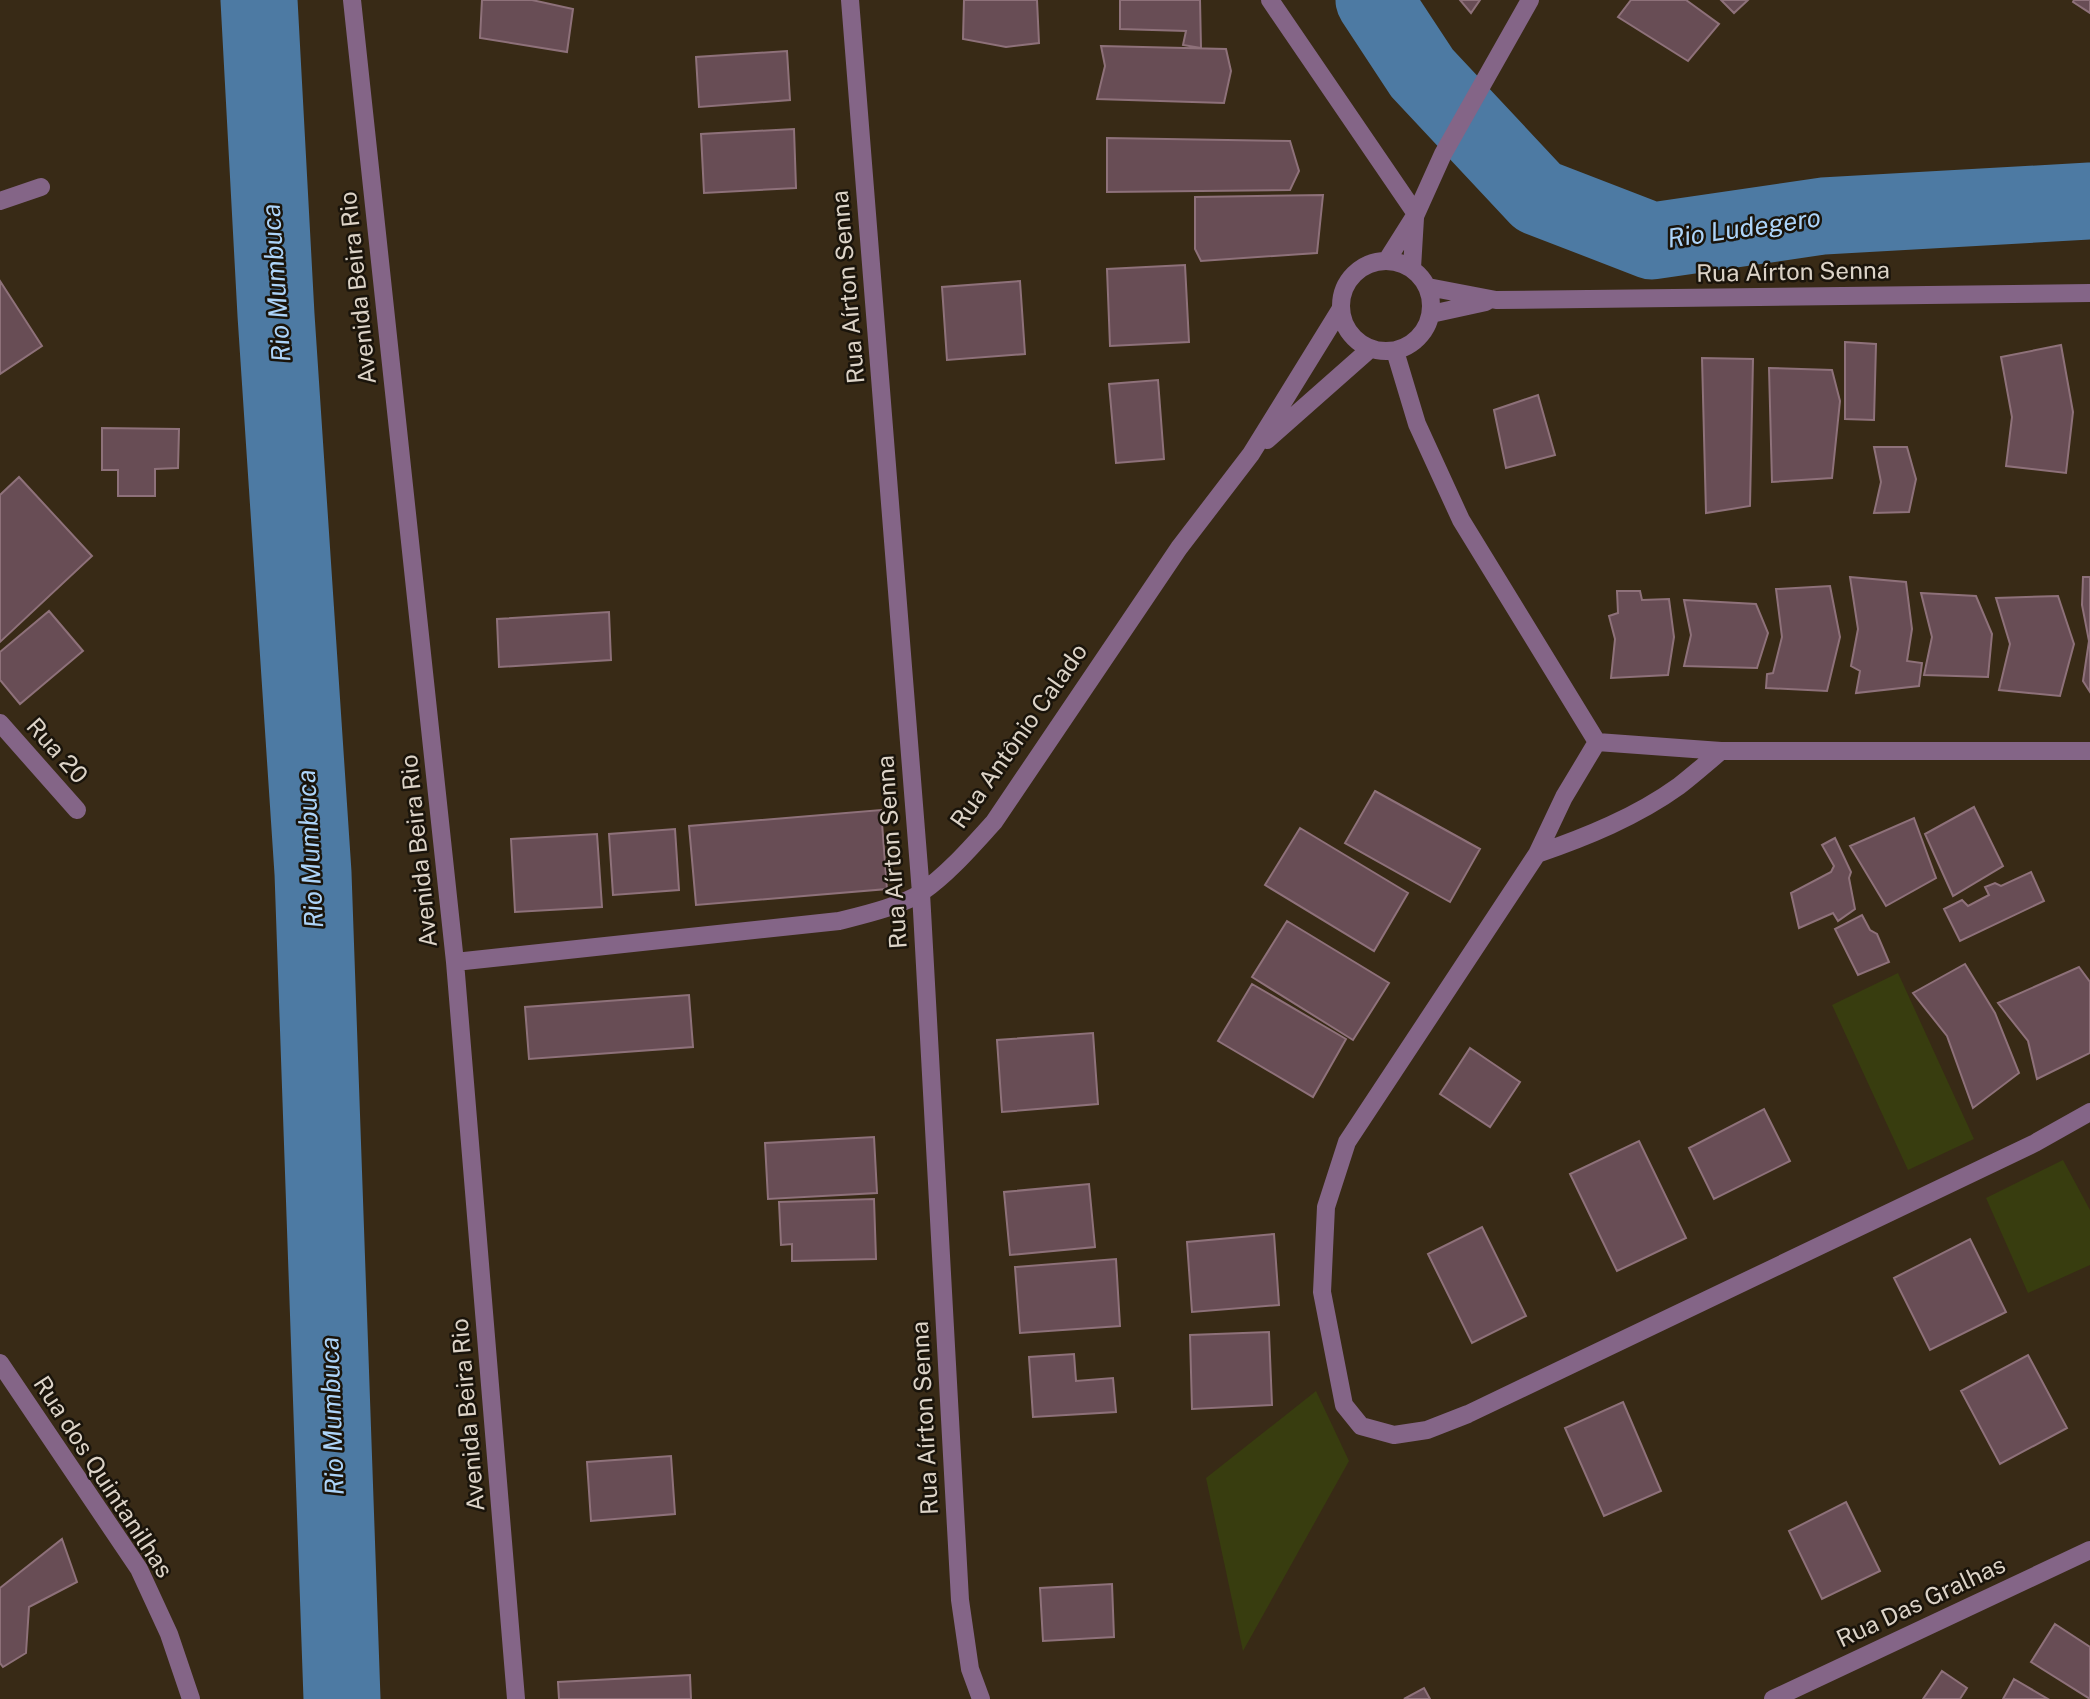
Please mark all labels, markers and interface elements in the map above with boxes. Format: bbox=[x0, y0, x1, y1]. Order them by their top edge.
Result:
street label: Rua Aírton Senna bbox=[825, 189, 869, 385]
street label: Avenida Beira Rio bbox=[333, 190, 381, 386]
water label: Rio Ludegero bbox=[1665, 201, 1823, 254]
water label: Rio Mumbuca bbox=[254, 203, 297, 363]
street label: Rua Aírton Senna bbox=[1696, 255, 1890, 287]
street label: Rua Antônio Calado bbox=[944, 638, 1092, 833]
street label: Rua 20 bbox=[21, 712, 94, 789]
street label: Avenida Beira Rio bbox=[394, 753, 442, 949]
street label: Rua Aírton Senna bbox=[870, 754, 912, 950]
water label: Rio Mumbuca bbox=[290, 769, 329, 929]
street label: Avenida Beira Rio bbox=[445, 1317, 489, 1513]
street label: Rua Aírton Senna bbox=[905, 1320, 943, 1516]
water label: Rio Mumbuca bbox=[313, 1336, 350, 1496]
street label: Rua dos Quintanilhas bbox=[28, 1370, 179, 1582]
street label: Rua Das Gralhas bbox=[1832, 1550, 2009, 1652]

